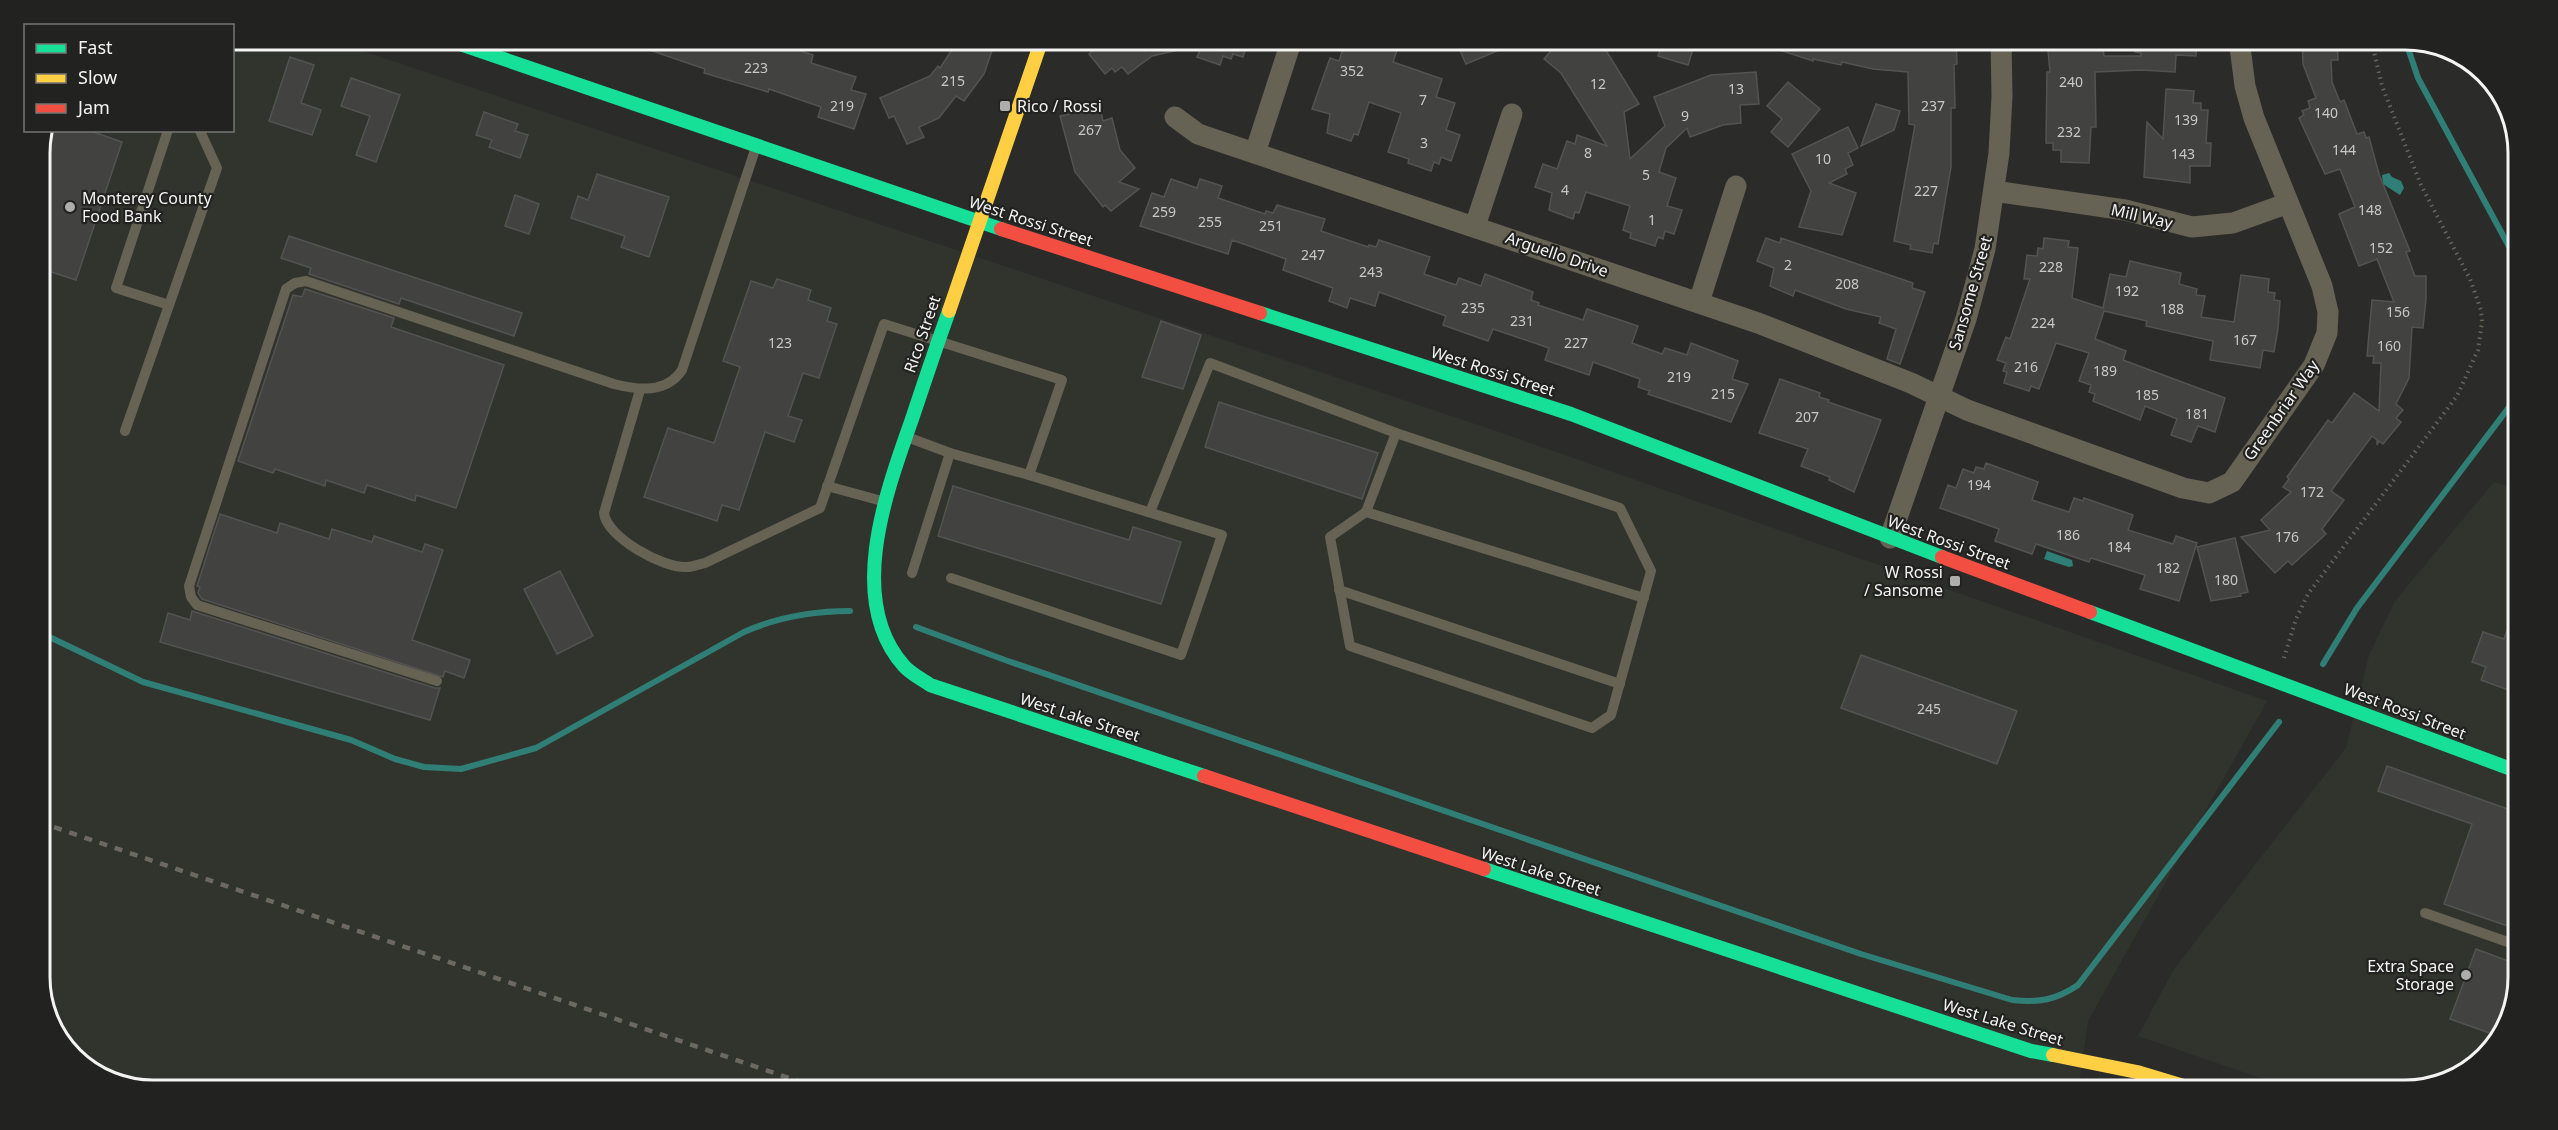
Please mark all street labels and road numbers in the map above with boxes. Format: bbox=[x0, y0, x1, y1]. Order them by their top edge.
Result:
street label: West Rossi Street bbox=[966, 191, 1096, 251]
street label: Mill Way bbox=[2109, 198, 2176, 234]
street label: Arguello Drive bbox=[1503, 226, 1611, 282]
street label: Sansome Street bbox=[1943, 233, 1997, 353]
street label: Rico Street bbox=[899, 292, 946, 376]
street label: West Rossi Street bbox=[1428, 341, 1558, 401]
street label: Greenbriar Way bbox=[2238, 355, 2324, 465]
street label: West Rossi Street bbox=[1885, 510, 2014, 574]
street label: West Rossi Street bbox=[2341, 678, 2469, 744]
street label: West Lake Street bbox=[1017, 687, 1143, 747]
street label: West Lake Street bbox=[1478, 841, 1604, 901]
street label: West Lake Street bbox=[1940, 993, 2066, 1051]

